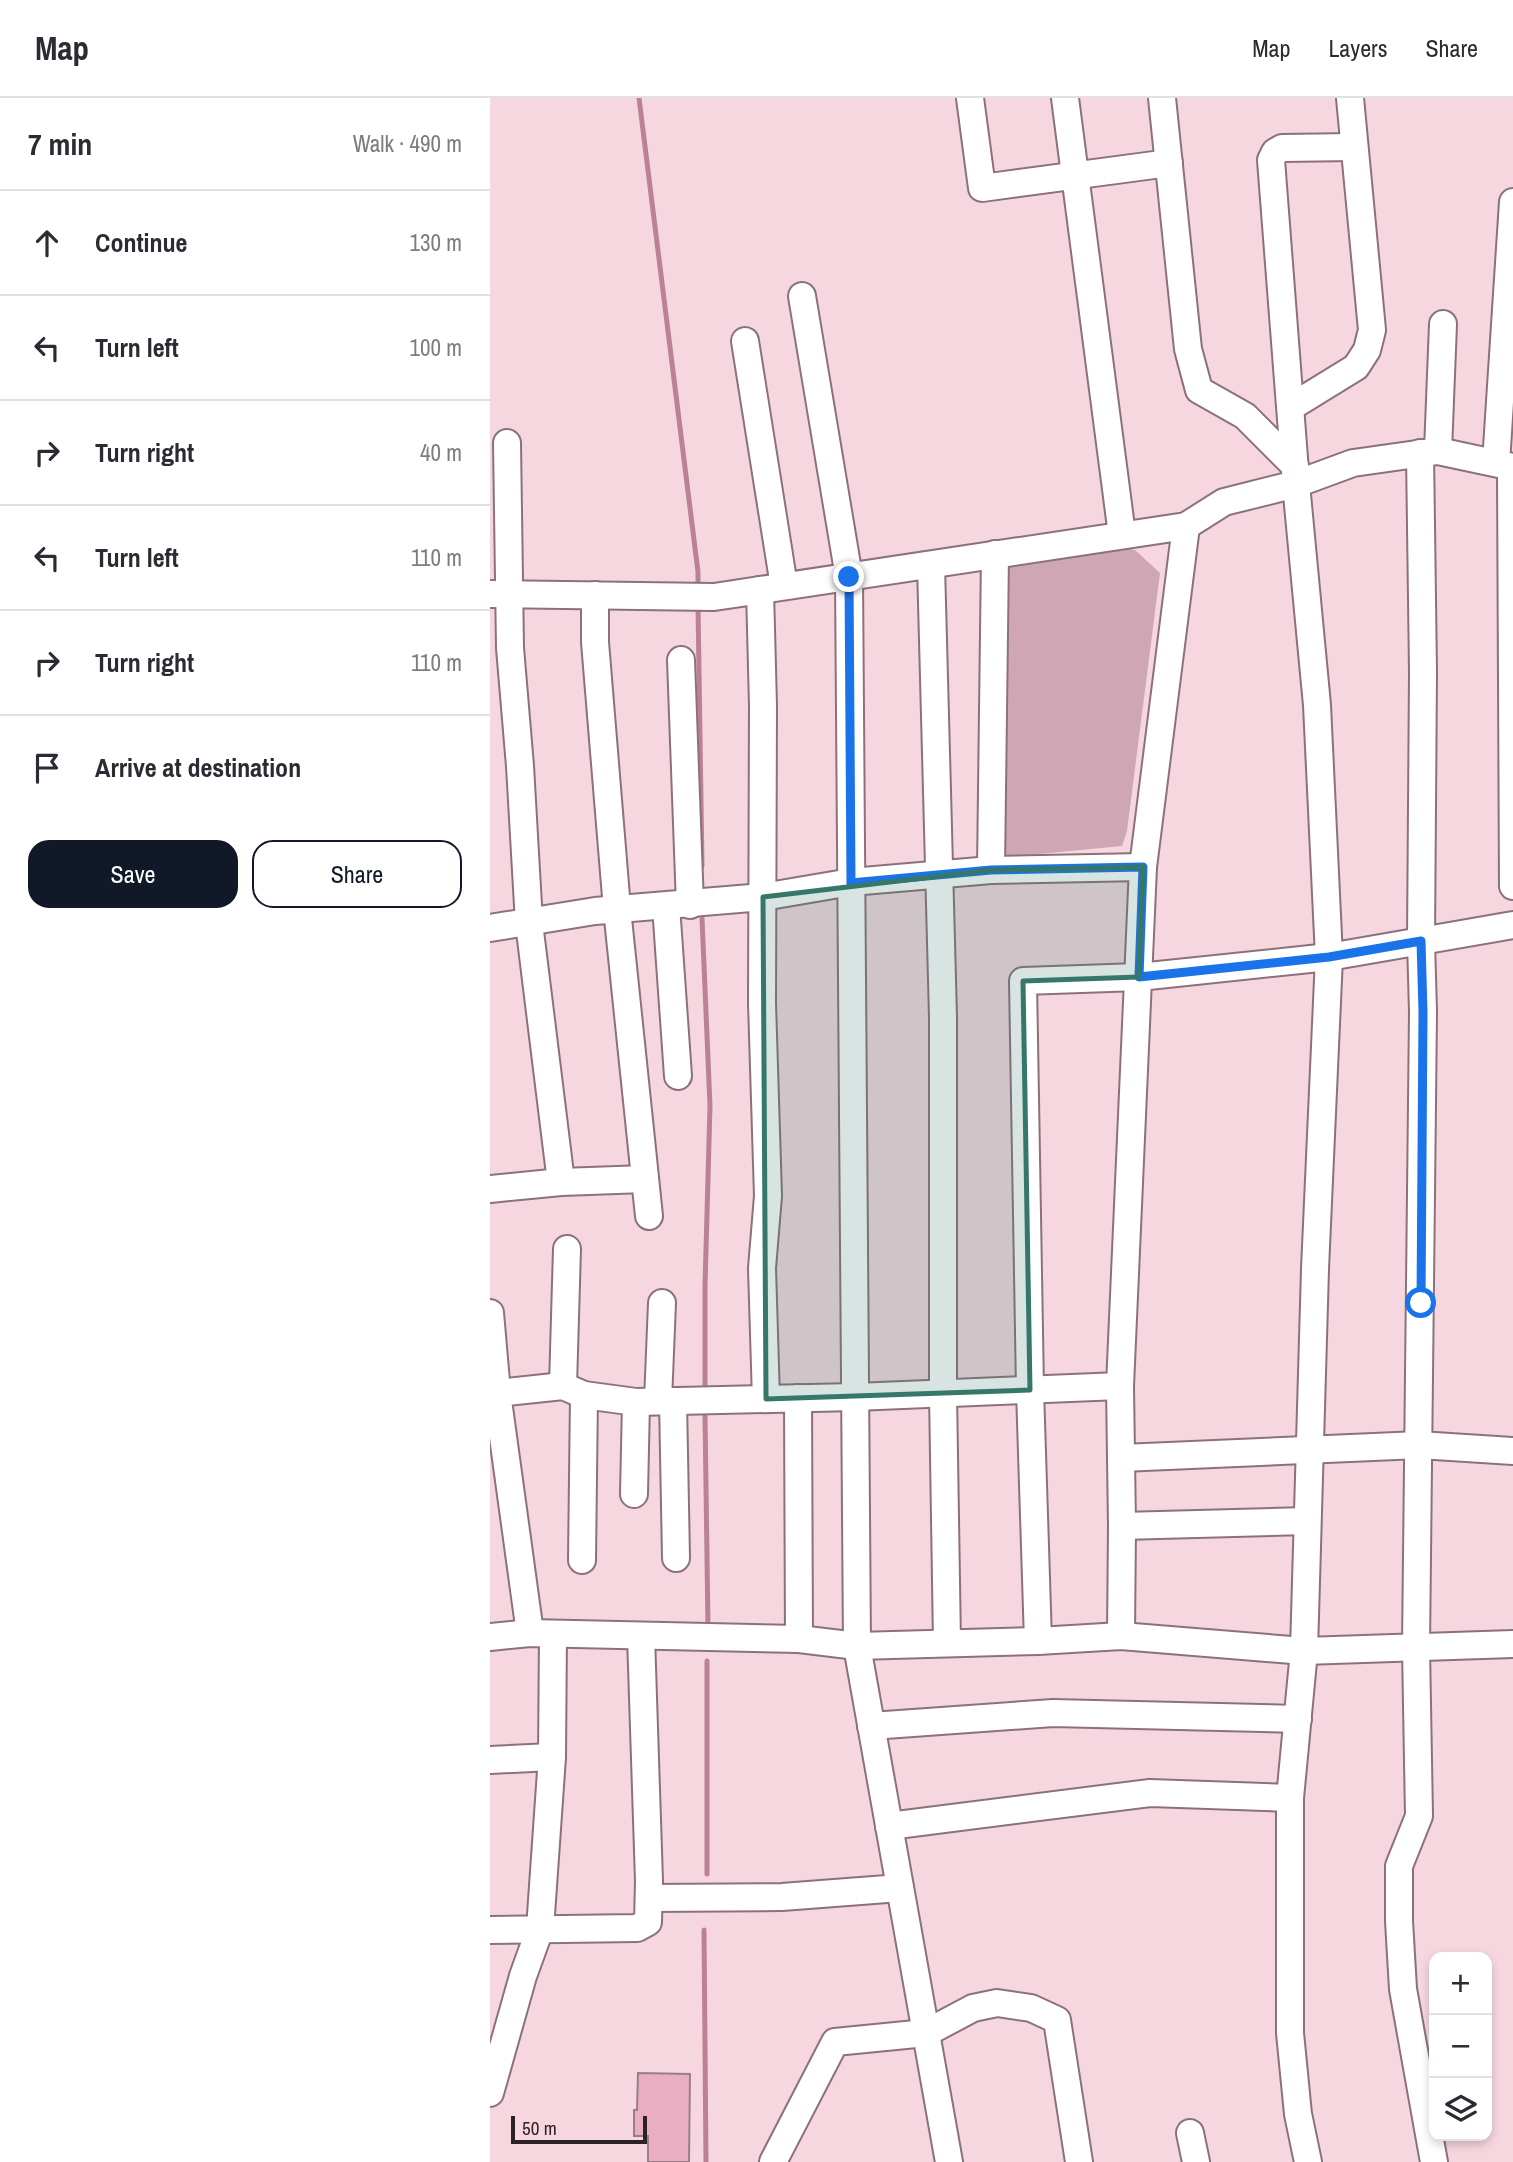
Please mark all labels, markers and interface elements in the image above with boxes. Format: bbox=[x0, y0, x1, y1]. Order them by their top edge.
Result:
text: Map bbox=[35, 26, 89, 70]
text: Map bbox=[1252, 32, 1290, 64]
text: Layers bbox=[1328, 32, 1387, 64]
text: Share bbox=[1425, 32, 1478, 64]
text: 7 min bbox=[28, 124, 92, 164]
text: Walk · 490 m bbox=[353, 128, 462, 159]
icon: ahead bbox=[28, 224, 66, 262]
text: Continue bbox=[95, 225, 187, 260]
text: 130 m bbox=[410, 227, 462, 258]
icon: left bbox=[28, 329, 66, 367]
text: Turn left bbox=[95, 330, 179, 365]
text: 100 m bbox=[410, 332, 462, 363]
icon: right bbox=[28, 434, 66, 472]
text: Turn right bbox=[95, 435, 194, 470]
text: 40 m bbox=[420, 437, 462, 468]
icon: left bbox=[28, 539, 66, 577]
text: Turn left bbox=[95, 540, 179, 575]
text: 110 m bbox=[411, 542, 462, 573]
route end bbox=[833, 561, 864, 592]
icon: right bbox=[28, 644, 66, 682]
text: Turn right bbox=[95, 645, 194, 680]
text: 110 m bbox=[411, 647, 462, 678]
icon: arrive bbox=[28, 749, 66, 787]
text: Arrive at destination bbox=[95, 750, 301, 785]
button: Save bbox=[28, 840, 238, 908]
button: Share bbox=[252, 840, 462, 908]
route start bbox=[1405, 1287, 1436, 1318]
map controls bbox=[1429, 1952, 1492, 2141]
button: + bbox=[1429, 1952, 1492, 2015]
button: − bbox=[1429, 2015, 1492, 2078]
button: layers bbox=[1429, 2078, 1492, 2141]
scale bar bbox=[511, 2113, 648, 2145]
text: 50 m bbox=[522, 2115, 557, 2141]

